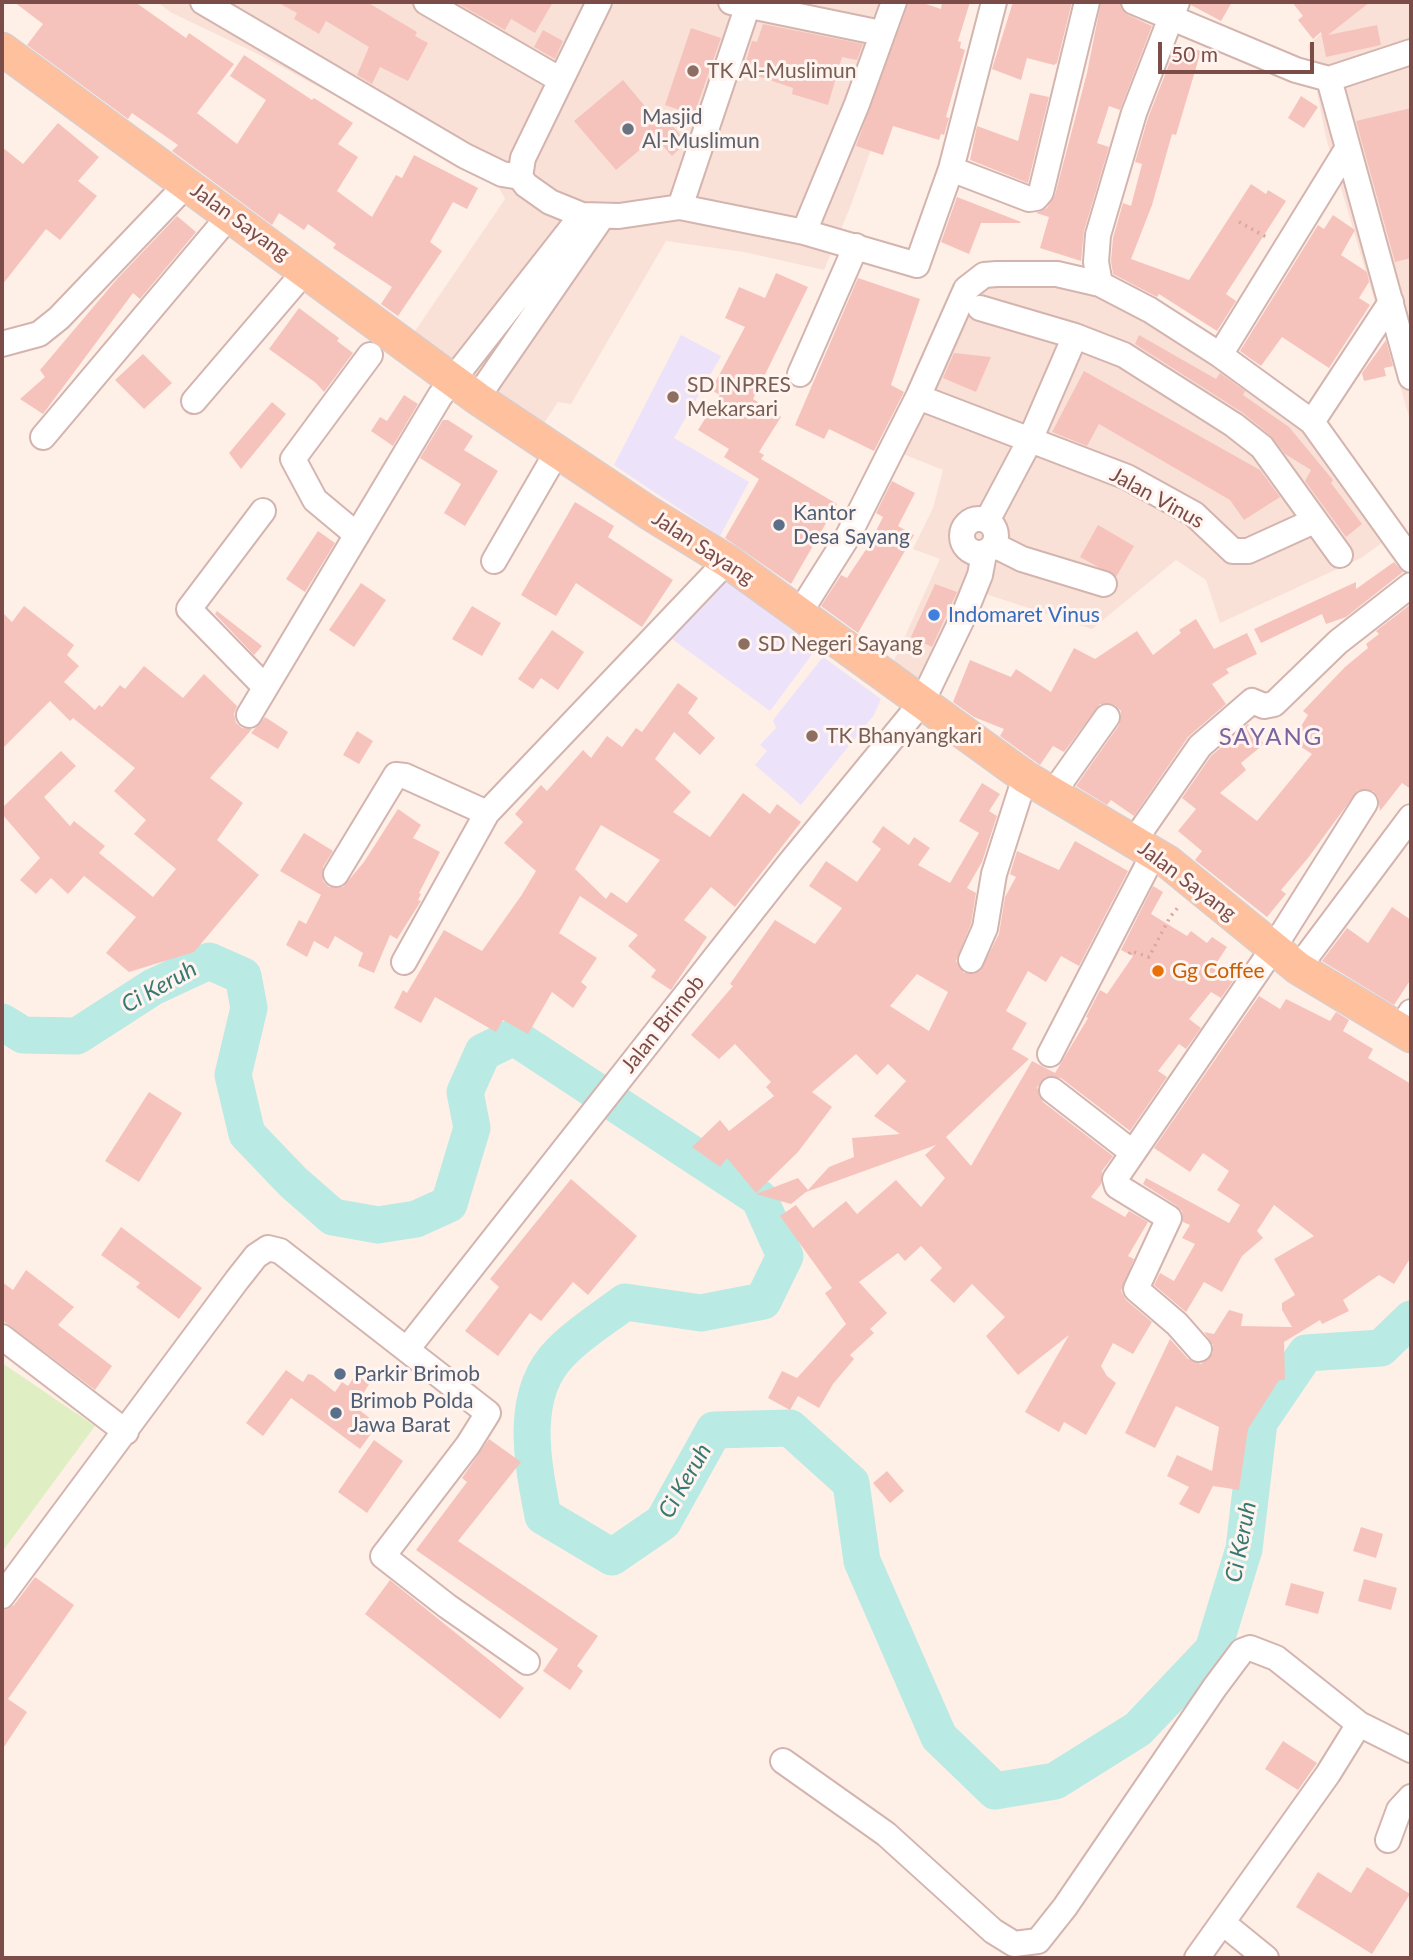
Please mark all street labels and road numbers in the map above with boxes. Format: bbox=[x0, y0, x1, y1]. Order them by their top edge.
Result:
street label: Jalan Sayang bbox=[185, 178, 295, 266]
street label: Jalan Vinus bbox=[1106, 462, 1208, 534]
street label: Jalan Sayang bbox=[647, 506, 759, 590]
street label: Jalan Sayang bbox=[1133, 836, 1241, 926]
street label: Jalan Brimob bbox=[616, 970, 710, 1078]

